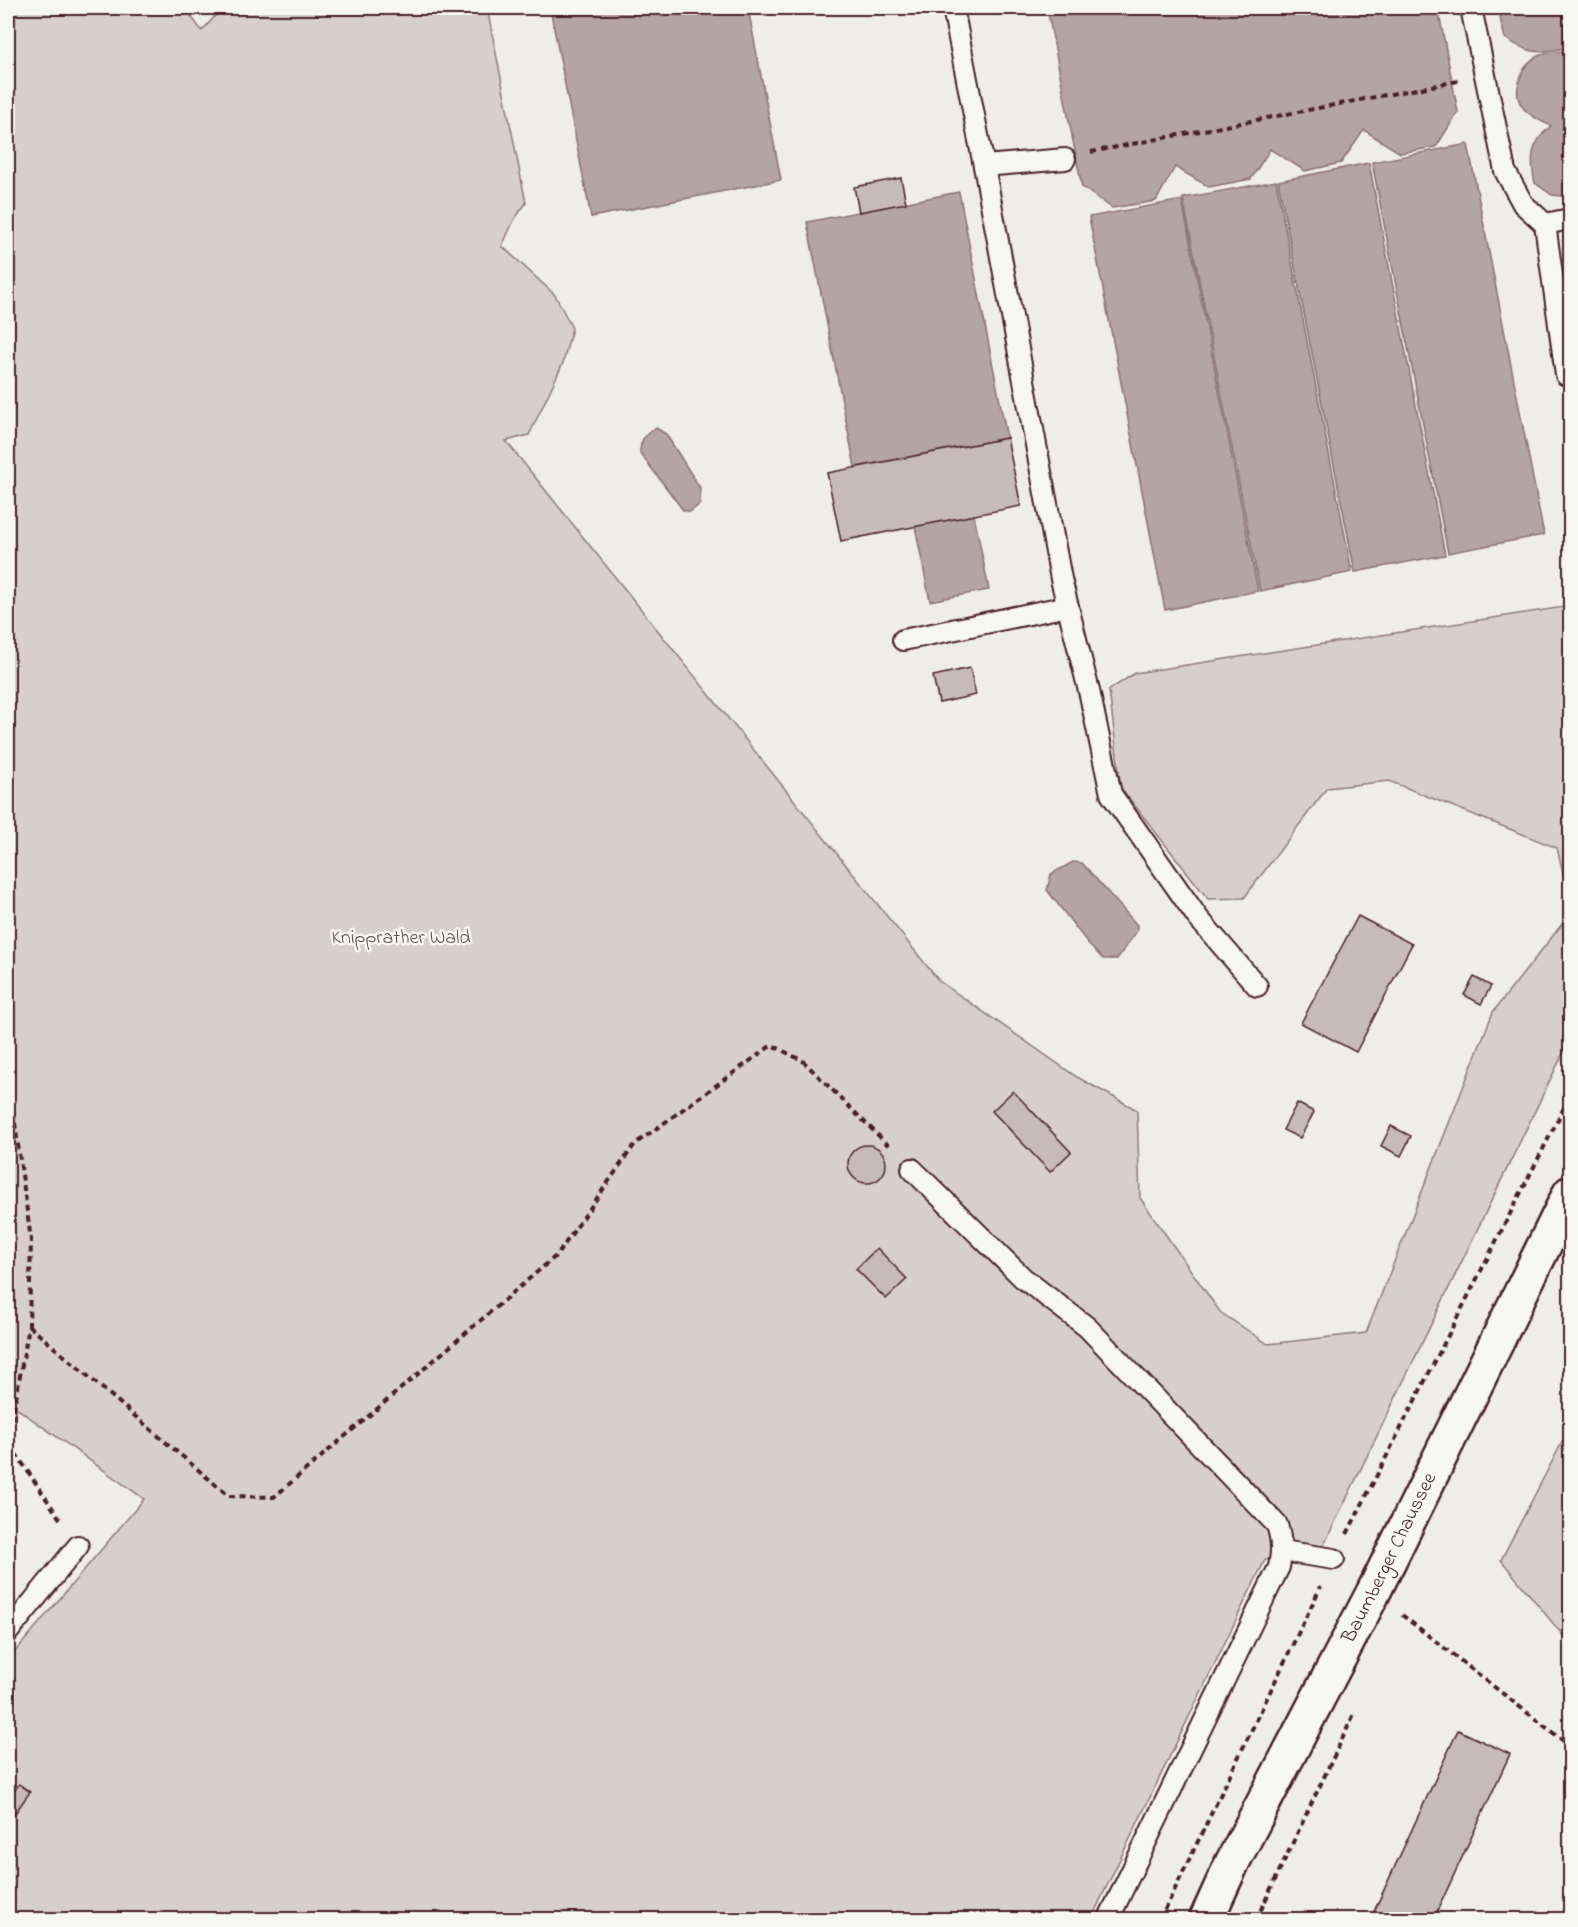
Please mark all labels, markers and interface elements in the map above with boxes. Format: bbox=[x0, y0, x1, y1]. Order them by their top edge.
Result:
park label: Knipprather Wald bbox=[331, 924, 471, 953]
street label: Baumberger Chaussee bbox=[1334, 1468, 1444, 1649]

